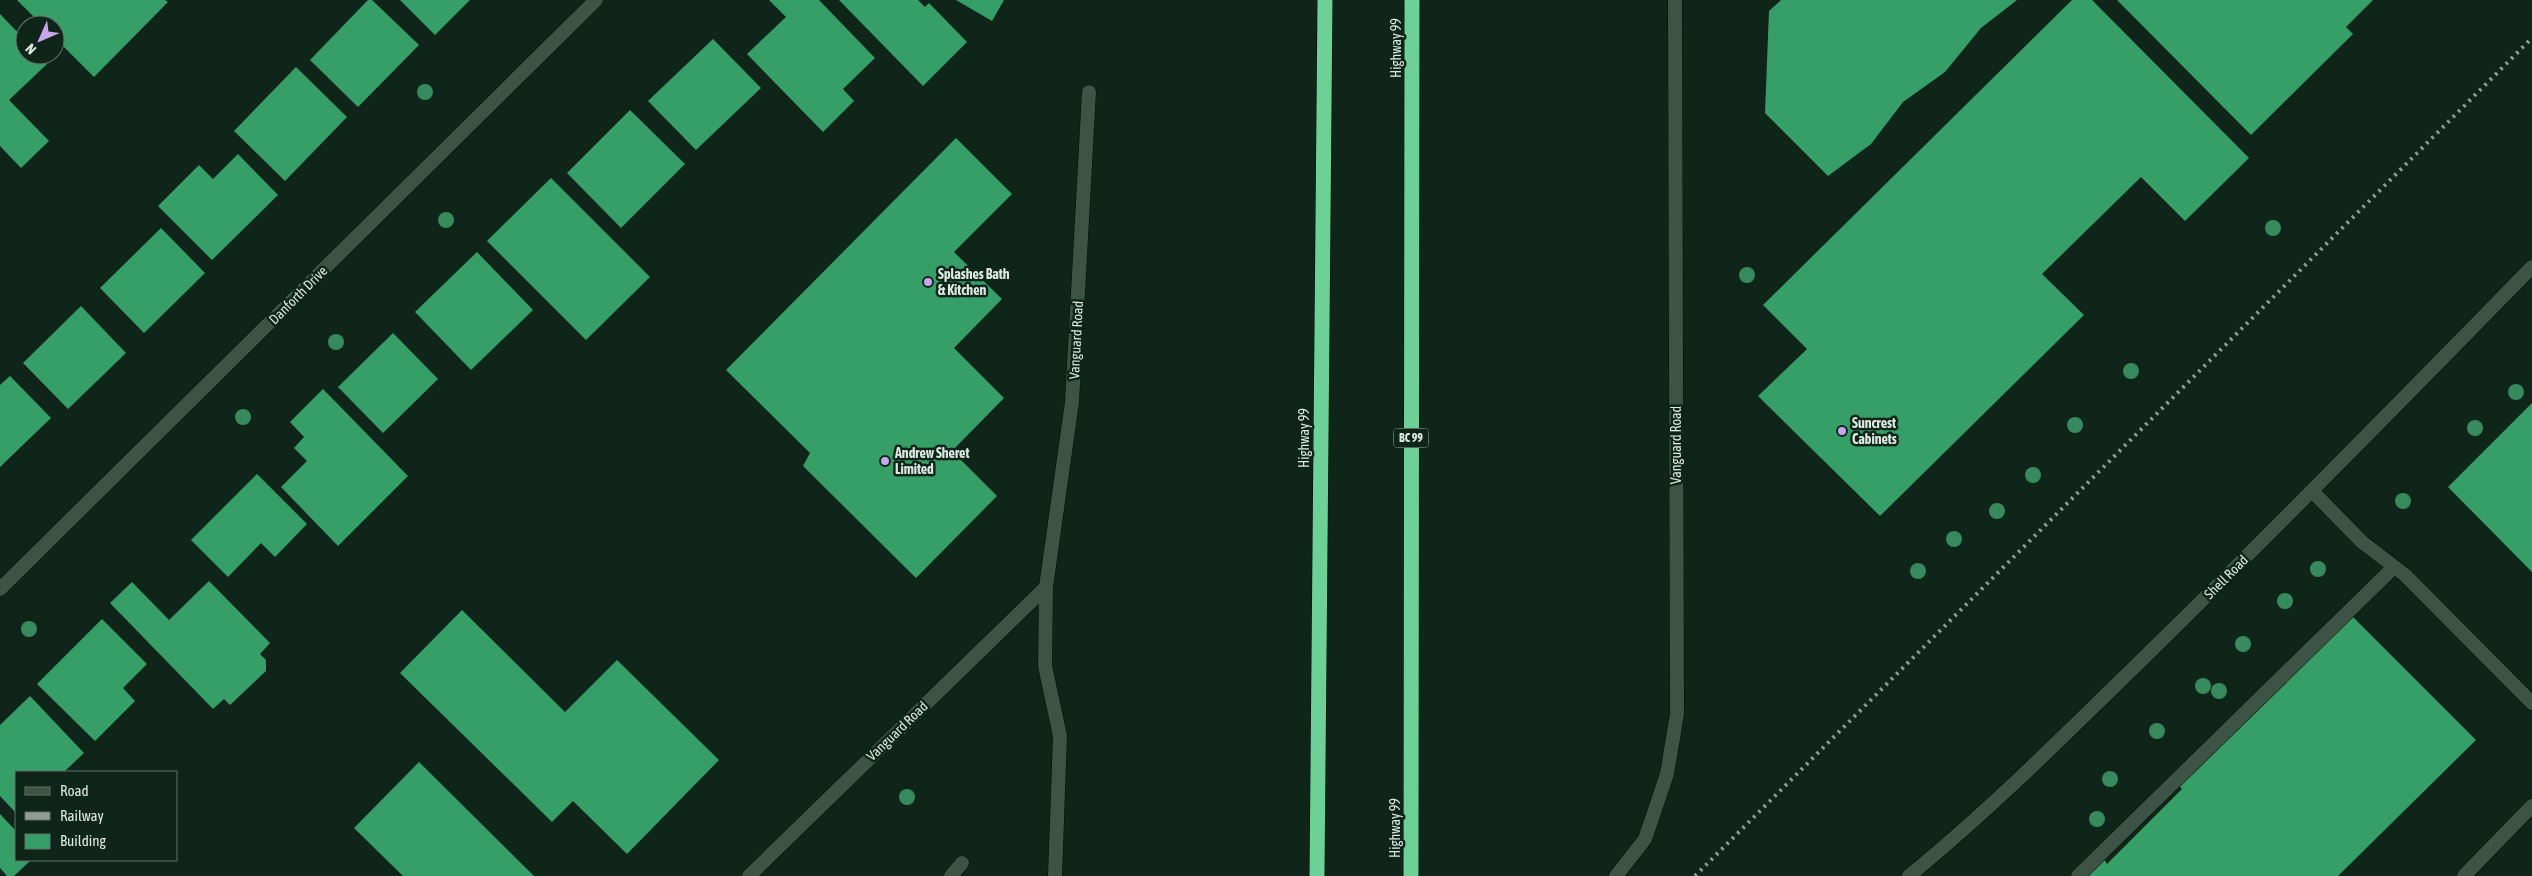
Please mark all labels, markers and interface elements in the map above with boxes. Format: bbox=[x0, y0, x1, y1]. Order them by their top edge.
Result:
north arrow bbox=[15, 15, 65, 65]
street label: Highway 99 bbox=[1388, 18, 1404, 78]
text: N bbox=[22, 41, 39, 58]
street label: Danforth Drive bbox=[266, 263, 330, 327]
place label: Splashes Bath & Kitchen bbox=[938, 266, 1010, 298]
marker: Splashes Bath & Kitchen bbox=[922, 276, 934, 288]
street label: Vanguard Road bbox=[1066, 300, 1086, 380]
street label: Vanguard Road bbox=[1668, 406, 1684, 484]
street label: Highway 99 bbox=[1296, 408, 1312, 468]
place label: Suncrest Cabinets bbox=[1852, 415, 1897, 447]
marker: Suncrest Cabinets bbox=[1836, 425, 1848, 437]
road number: BC 99 bbox=[1394, 428, 1428, 448]
place label: Andrew Sheret Limited bbox=[894, 445, 969, 477]
marker: Andrew Sheret Limited bbox=[879, 455, 891, 467]
street label: Shell Road bbox=[2201, 552, 2251, 602]
street label: Vanguard Road bbox=[863, 698, 931, 764]
legend bbox=[15, 771, 178, 861]
text: Road bbox=[60, 782, 89, 799]
street label: Highway 99 bbox=[1387, 798, 1403, 858]
text: Railway bbox=[60, 807, 104, 824]
text: Building bbox=[60, 832, 106, 849]

